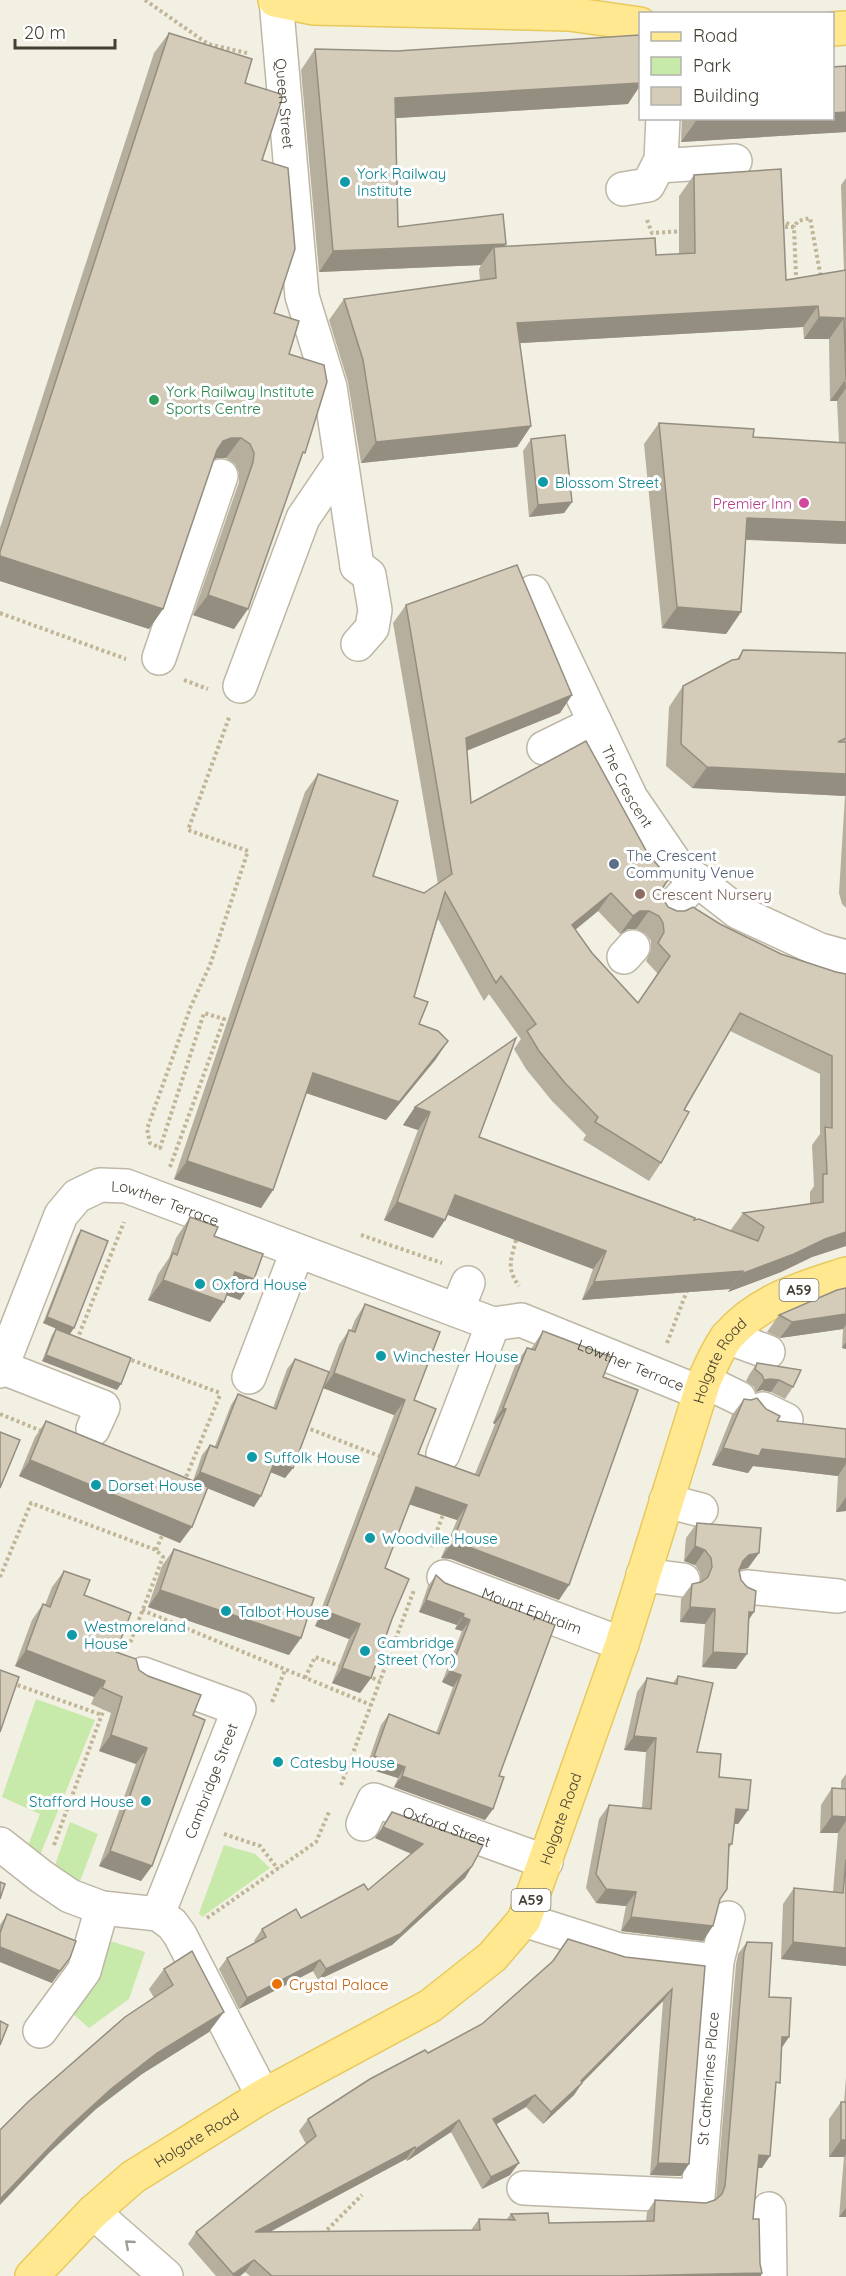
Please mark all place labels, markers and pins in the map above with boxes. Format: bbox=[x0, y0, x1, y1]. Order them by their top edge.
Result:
place label: York Railway Institute bbox=[357, 164, 446, 200]
marker: York Railway Institute bbox=[338, 175, 352, 189]
place label: York Railway Institute Sports Centre bbox=[166, 382, 314, 418]
marker: York Railway Institute Sports Centre bbox=[147, 393, 161, 407]
place label: Blossom Street bbox=[555, 473, 659, 492]
marker: Blossom Street bbox=[536, 475, 550, 489]
place label: Premier Inn bbox=[713, 494, 792, 513]
marker: Premier Inn bbox=[797, 496, 811, 510]
place label: The Crescent Community Venue bbox=[626, 846, 754, 882]
marker: The Crescent Community Venue bbox=[607, 857, 621, 871]
place label: Crescent Nursery bbox=[652, 885, 772, 904]
marker: Crescent Nursery bbox=[633, 887, 647, 901]
place label: Oxford House bbox=[212, 1275, 307, 1294]
marker: Oxford House bbox=[193, 1277, 207, 1291]
place label: Winchester House bbox=[393, 1347, 518, 1366]
marker: Winchester House bbox=[374, 1349, 388, 1363]
place label: Suffolk House bbox=[264, 1448, 360, 1467]
marker: Suffolk House bbox=[245, 1450, 259, 1464]
place label: Dorset House bbox=[108, 1476, 202, 1495]
marker: Dorset House bbox=[89, 1478, 103, 1492]
place label: Woodville House bbox=[382, 1529, 498, 1548]
marker: Woodville House bbox=[363, 1531, 377, 1545]
place label: Talbot House bbox=[238, 1602, 329, 1621]
marker: Talbot House bbox=[219, 1604, 233, 1618]
place label: Westmoreland House bbox=[84, 1617, 186, 1653]
marker: Westmoreland House bbox=[65, 1628, 79, 1642]
place label: Cambridge Street (Yor) bbox=[377, 1633, 456, 1669]
marker: Cambridge Street (Yor) bbox=[358, 1644, 372, 1658]
place label: Catesby House bbox=[290, 1753, 395, 1772]
marker: Catesby House bbox=[271, 1755, 285, 1769]
place label: Stafford House bbox=[29, 1792, 134, 1811]
marker: Stafford House bbox=[139, 1794, 153, 1808]
place label: Crystal Palace bbox=[289, 1975, 388, 1994]
marker: Crystal Palace bbox=[270, 1977, 284, 1991]

